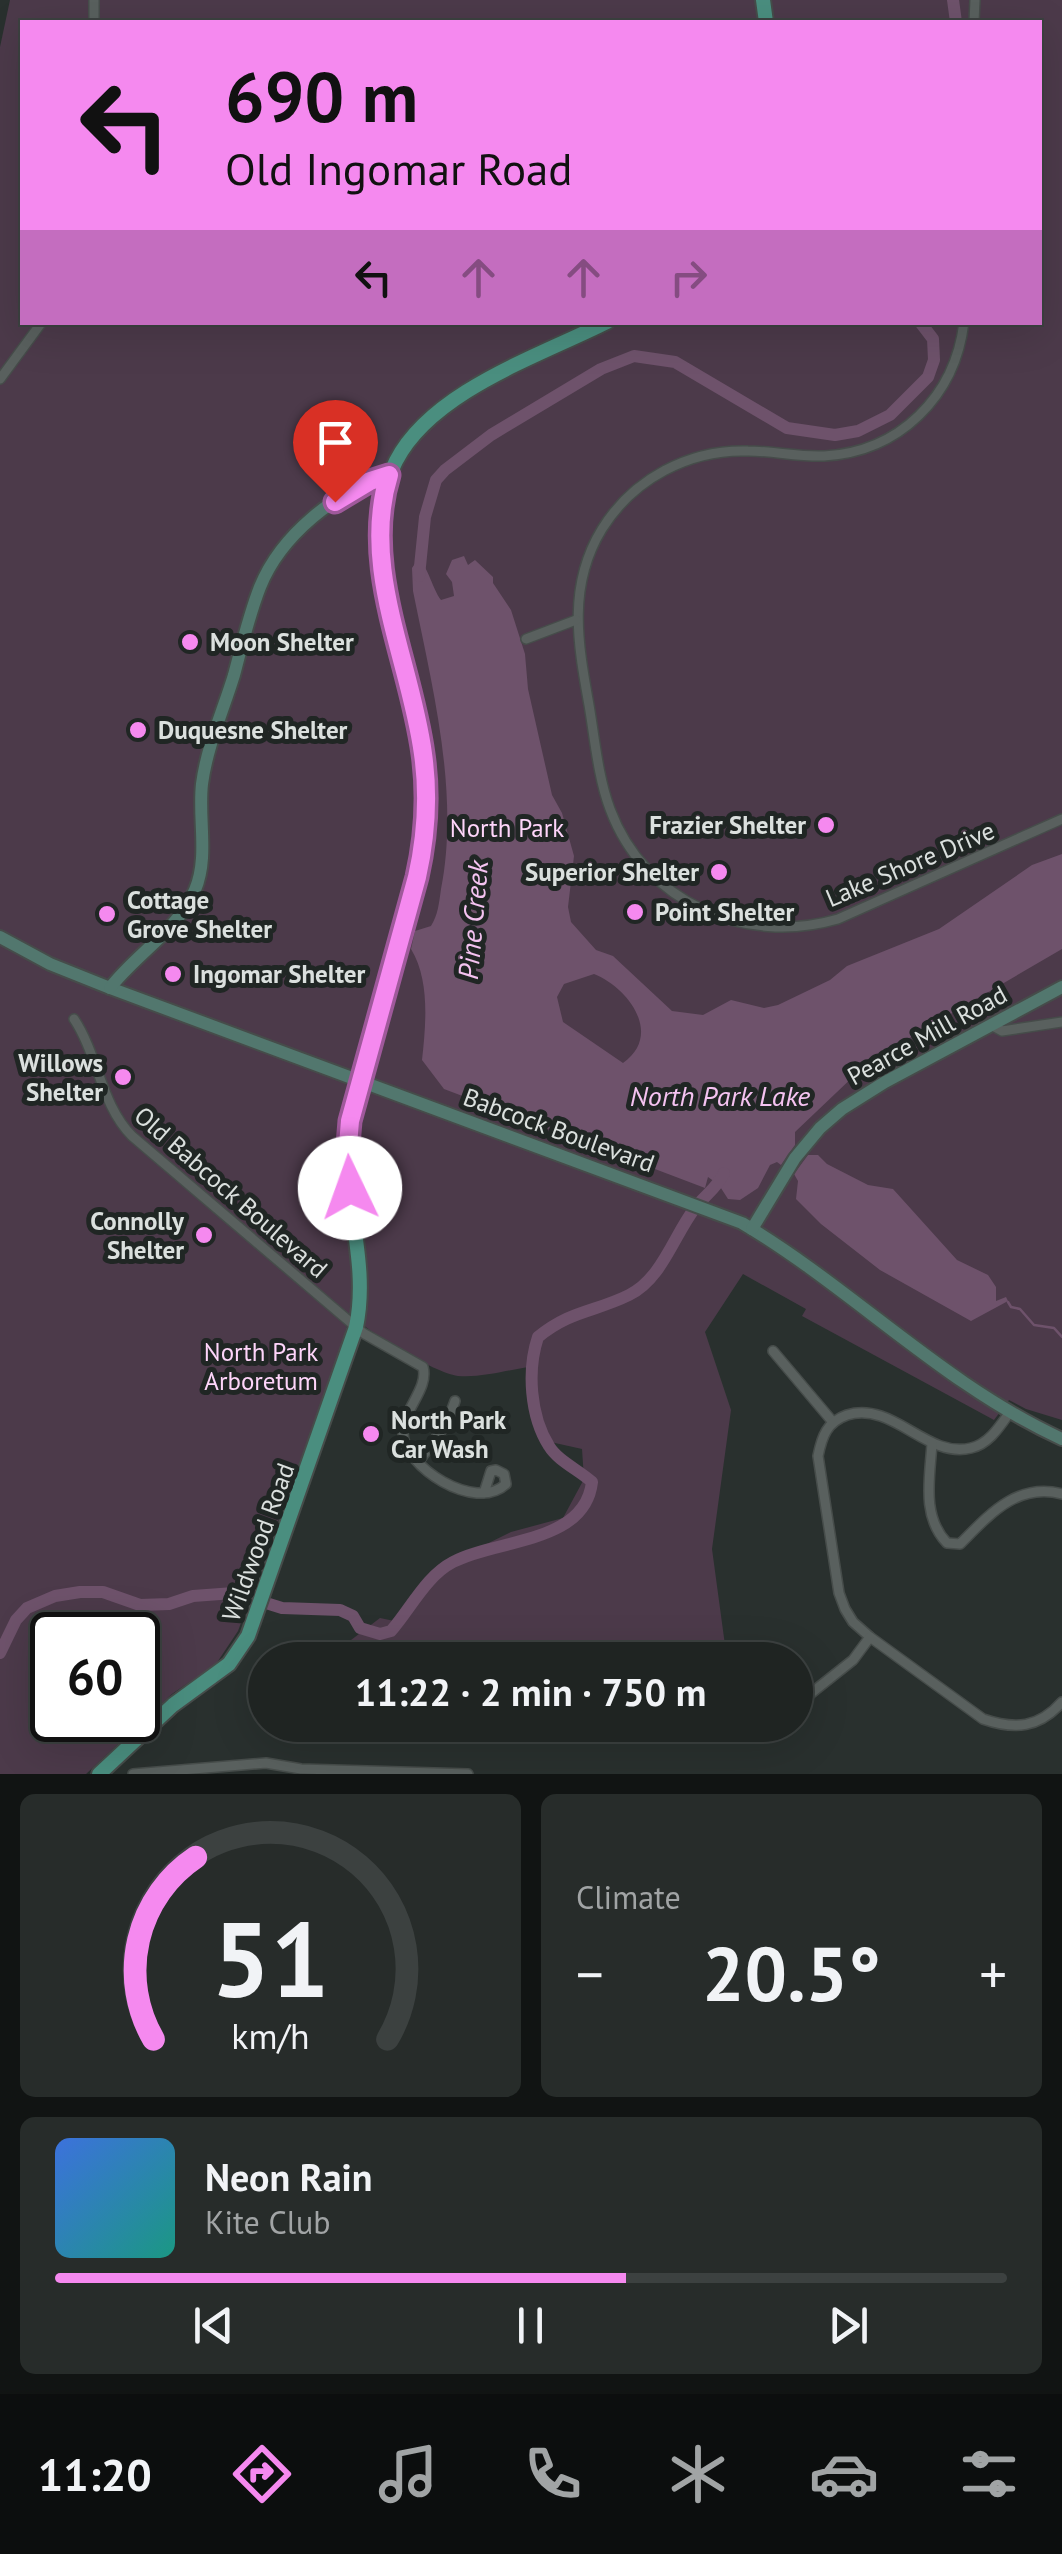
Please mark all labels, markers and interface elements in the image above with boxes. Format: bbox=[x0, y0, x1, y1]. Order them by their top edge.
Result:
text: 690 m bbox=[225, 51, 418, 141]
icon: left bbox=[60, 60, 190, 190]
text: Old Ingomar Road bbox=[225, 139, 573, 197]
icon: left bbox=[346, 250, 401, 305]
icon: ahead bbox=[451, 250, 506, 305]
icon: ahead bbox=[556, 250, 611, 305]
icon: right bbox=[661, 250, 716, 305]
pin bbox=[293, 400, 378, 503]
icon: arrive bbox=[308, 415, 363, 470]
place label: Moon Shelter bbox=[210, 626, 354, 658]
marker: Moon Shelter bbox=[179, 631, 201, 653]
place label: Duquesne Shelter bbox=[158, 714, 348, 746]
marker: Duquesne Shelter bbox=[127, 719, 149, 741]
place label: Frazier Shelter bbox=[649, 809, 806, 841]
park label: North Park bbox=[450, 812, 564, 844]
marker: Frazier Shelter bbox=[815, 814, 837, 836]
street label: Lake Shore Drive bbox=[821, 814, 999, 914]
place label: Superior Shelter bbox=[525, 856, 699, 888]
water label: Pine Creek bbox=[449, 858, 496, 981]
marker: Superior Shelter bbox=[708, 861, 730, 883]
place label: Cottage Grove Shelter bbox=[127, 884, 272, 945]
place label: Point Shelter bbox=[655, 896, 794, 928]
marker: Point Shelter bbox=[624, 901, 646, 923]
marker: Cottage Grove Shelter bbox=[96, 903, 118, 925]
place label: Ingomar Shelter bbox=[193, 958, 365, 990]
marker: Ingomar Shelter bbox=[162, 963, 184, 985]
street label: Pearce Mill Road bbox=[842, 978, 1012, 1092]
place label: Willows Shelter bbox=[18, 1047, 103, 1108]
marker: Willows Shelter bbox=[112, 1066, 134, 1088]
water label: North Park Lake bbox=[630, 1077, 810, 1114]
street label: Babcock Boulevard bbox=[459, 1081, 659, 1179]
street label: Old Babcock Boulevard bbox=[128, 1099, 334, 1285]
position arrow bbox=[298, 1136, 402, 1240]
place label: Connolly Shelter bbox=[90, 1205, 185, 1266]
marker: Connolly Shelter bbox=[193, 1224, 215, 1246]
park label: North Park Arboretum bbox=[204, 1336, 318, 1397]
place label: North Park Car Wash bbox=[391, 1404, 507, 1465]
marker: North Park Car Wash bbox=[360, 1423, 382, 1445]
street label: Wildwood Road bbox=[215, 1458, 301, 1626]
speed limit sign: 60 bbox=[30, 1612, 160, 1742]
text: 11:22 · 2 min · 750 m bbox=[355, 1667, 706, 1716]
text: Climate bbox=[576, 1876, 681, 1918]
text: 51 bbox=[212, 1891, 329, 2026]
text: 20.5° bbox=[702, 1925, 881, 2022]
text: − bbox=[576, 1938, 604, 2009]
text: + bbox=[979, 1938, 1007, 2009]
text: km/h bbox=[231, 2013, 310, 2059]
text: Neon Rain bbox=[205, 2152, 372, 2201]
text: Kite Club bbox=[205, 2201, 331, 2243]
icon: previous bbox=[186, 2298, 241, 2353]
icon: pause bbox=[503, 2298, 558, 2353]
icon: next bbox=[821, 2298, 876, 2353]
icon: directions bbox=[227, 2439, 297, 2509]
icon: music bbox=[373, 2439, 443, 2509]
icon: phone bbox=[518, 2439, 588, 2509]
icon: climate bbox=[663, 2439, 733, 2509]
icon: car bbox=[809, 2439, 879, 2509]
icon: filters bbox=[954, 2439, 1024, 2509]
text: 11:20 bbox=[38, 2445, 152, 2503]

